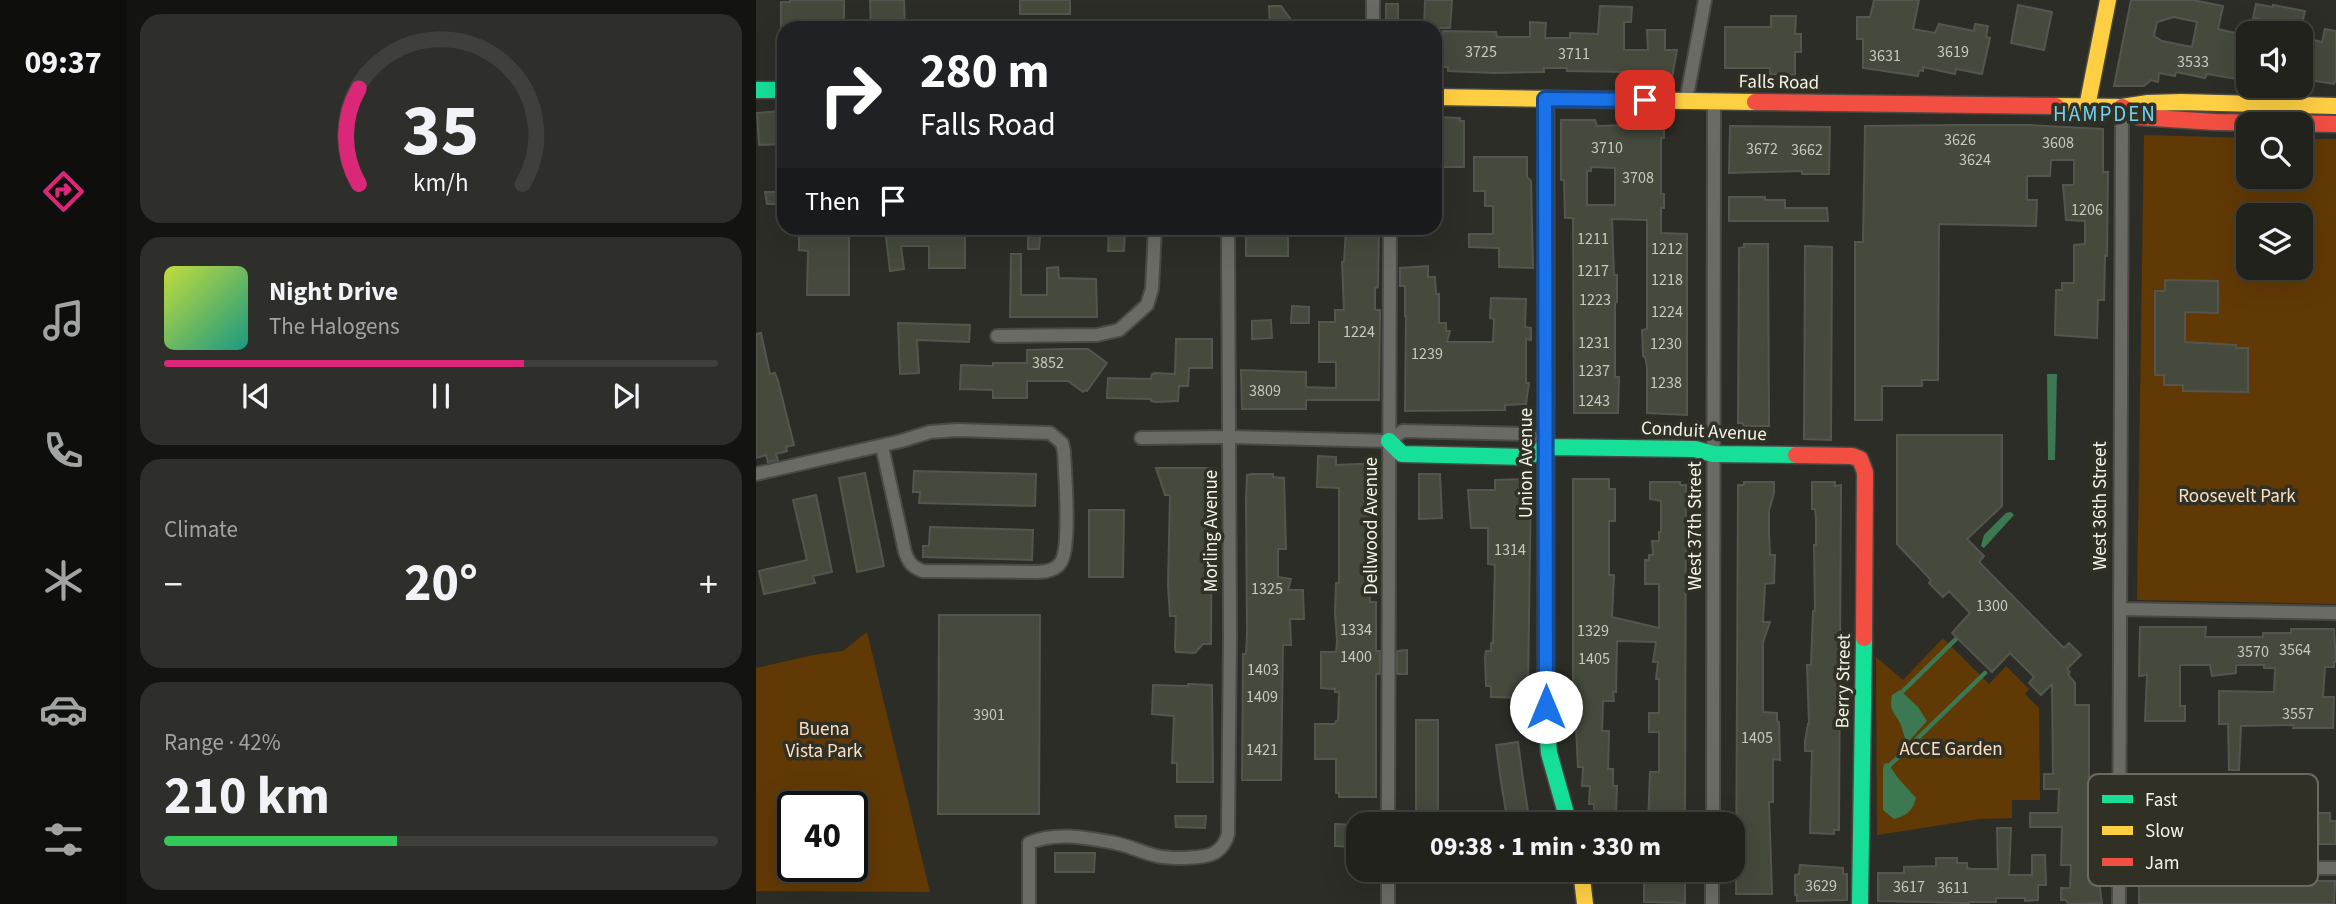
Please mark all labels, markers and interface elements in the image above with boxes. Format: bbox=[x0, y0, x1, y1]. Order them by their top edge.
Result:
map controls bbox=[2236, 21, 2313, 280]
button: sound bbox=[2236, 21, 2313, 98]
text: 280 m bbox=[920, 37, 1049, 107]
text: 09:37 bbox=[24, 40, 102, 86]
house number: 3725 bbox=[1465, 41, 1497, 63]
house number: 3619 bbox=[1937, 41, 1969, 63]
house number: 3711 bbox=[1558, 43, 1590, 65]
house number: 3631 bbox=[1869, 45, 1901, 67]
icon: right bbox=[805, 49, 896, 140]
house number: 3533 bbox=[2177, 51, 2209, 73]
street label: Falls Road bbox=[1738, 68, 1819, 97]
pin bbox=[1615, 70, 1675, 130]
text: 35 bbox=[403, 80, 479, 184]
icon: arrive bbox=[1626, 81, 1664, 119]
district label: HAMPDEN bbox=[2053, 99, 2157, 129]
text: Falls Road bbox=[920, 102, 1056, 148]
button: search bbox=[2236, 112, 2313, 189]
house number: 3626 bbox=[1944, 129, 1976, 151]
house number: 3608 bbox=[2042, 132, 2074, 154]
house number: 3710 bbox=[1591, 137, 1623, 159]
house number: 3672 bbox=[1746, 138, 1778, 160]
house number: 3662 bbox=[1791, 139, 1823, 161]
house number: 3624 bbox=[1959, 149, 1991, 171]
text: km/h bbox=[413, 165, 469, 201]
icon: directions bbox=[39, 167, 88, 216]
house number: 3708 bbox=[1622, 167, 1654, 189]
icon: arrive bbox=[874, 182, 912, 220]
text: Then bbox=[805, 183, 860, 220]
house number: 1206 bbox=[2071, 199, 2103, 221]
button: layers bbox=[2236, 203, 2313, 280]
house number: 1211 bbox=[1577, 228, 1609, 250]
house number: 1212 bbox=[1651, 238, 1683, 260]
house number: 1217 bbox=[1577, 260, 1609, 282]
house number: 1218 bbox=[1651, 269, 1683, 291]
text: Night Drive bbox=[269, 273, 398, 310]
house number: 1223 bbox=[1579, 289, 1611, 311]
icon: music bbox=[39, 296, 88, 345]
house number: 1224 bbox=[1651, 301, 1683, 323]
text: The Halogens bbox=[269, 310, 400, 343]
house number: 1224 bbox=[1343, 321, 1375, 343]
house number: 1231 bbox=[1578, 332, 1610, 354]
house number: 1230 bbox=[1650, 333, 1682, 355]
house number: 1239 bbox=[1411, 343, 1443, 365]
house number: 3852 bbox=[1032, 352, 1064, 374]
house number: 1237 bbox=[1578, 360, 1610, 382]
house number: 1238 bbox=[1650, 372, 1682, 394]
icon: previous bbox=[237, 377, 275, 415]
icon: pause bbox=[422, 377, 460, 415]
icon: next bbox=[607, 377, 645, 415]
house number: 3809 bbox=[1249, 380, 1281, 402]
house number: 1243 bbox=[1578, 390, 1610, 412]
street label: Union Avenue bbox=[1513, 408, 1540, 518]
street label: Conduit Avenue bbox=[1640, 415, 1767, 448]
icon: phone bbox=[39, 426, 88, 475]
street label: West 36th Street bbox=[2087, 441, 2114, 571]
street label: Dellwood Avenue bbox=[1358, 457, 1385, 595]
street label: West 37th Street bbox=[1682, 461, 1709, 591]
street label: Morling Avenue bbox=[1198, 470, 1225, 592]
park label: Roosevelt Park bbox=[2178, 483, 2296, 510]
text: Climate bbox=[164, 513, 238, 546]
house number: 1314 bbox=[1494, 539, 1526, 561]
text: 20° bbox=[404, 547, 478, 621]
icon: climate bbox=[39, 556, 88, 605]
text: − bbox=[164, 558, 183, 612]
text: + bbox=[699, 558, 718, 612]
house number: 1325 bbox=[1251, 578, 1283, 600]
house number: 1300 bbox=[1976, 595, 2008, 617]
house number: 1334 bbox=[1340, 619, 1372, 641]
house number: 1329 bbox=[1577, 620, 1609, 642]
street label: Berry Street bbox=[1829, 633, 1858, 729]
house number: 3564 bbox=[2279, 639, 2311, 661]
house number: 3570 bbox=[2237, 641, 2269, 663]
house number: 1400 bbox=[1340, 646, 1372, 668]
house number: 1405 bbox=[1578, 648, 1610, 670]
house number: 1403 bbox=[1247, 659, 1279, 681]
position arrow bbox=[1509, 670, 1583, 744]
icon: car bbox=[39, 685, 88, 734]
house number: 1409 bbox=[1246, 686, 1278, 708]
house number: 3557 bbox=[2282, 703, 2314, 725]
house number: 3901 bbox=[973, 704, 1005, 726]
park label: Buena Vista Park bbox=[786, 716, 863, 765]
text: Range · 42% bbox=[164, 726, 281, 759]
house number: 1405 bbox=[1741, 727, 1773, 749]
park label: ACCE Garden bbox=[1899, 736, 2003, 763]
house number: 1421 bbox=[1246, 739, 1278, 761]
text: 210 km bbox=[164, 760, 330, 834]
legend bbox=[2088, 774, 2318, 886]
text: Fast bbox=[2145, 787, 2178, 814]
speed limit sign: 40 bbox=[777, 791, 868, 882]
icon: filters bbox=[39, 815, 88, 864]
text: Slow bbox=[2145, 818, 2184, 845]
text: 09:38 · 1 min · 330 m bbox=[1430, 828, 1661, 865]
text: Jam bbox=[2145, 850, 2179, 877]
house number: 3629 bbox=[1805, 875, 1837, 897]
house number: 3617 bbox=[1893, 876, 1925, 898]
house number: 3611 bbox=[1937, 877, 1969, 899]

